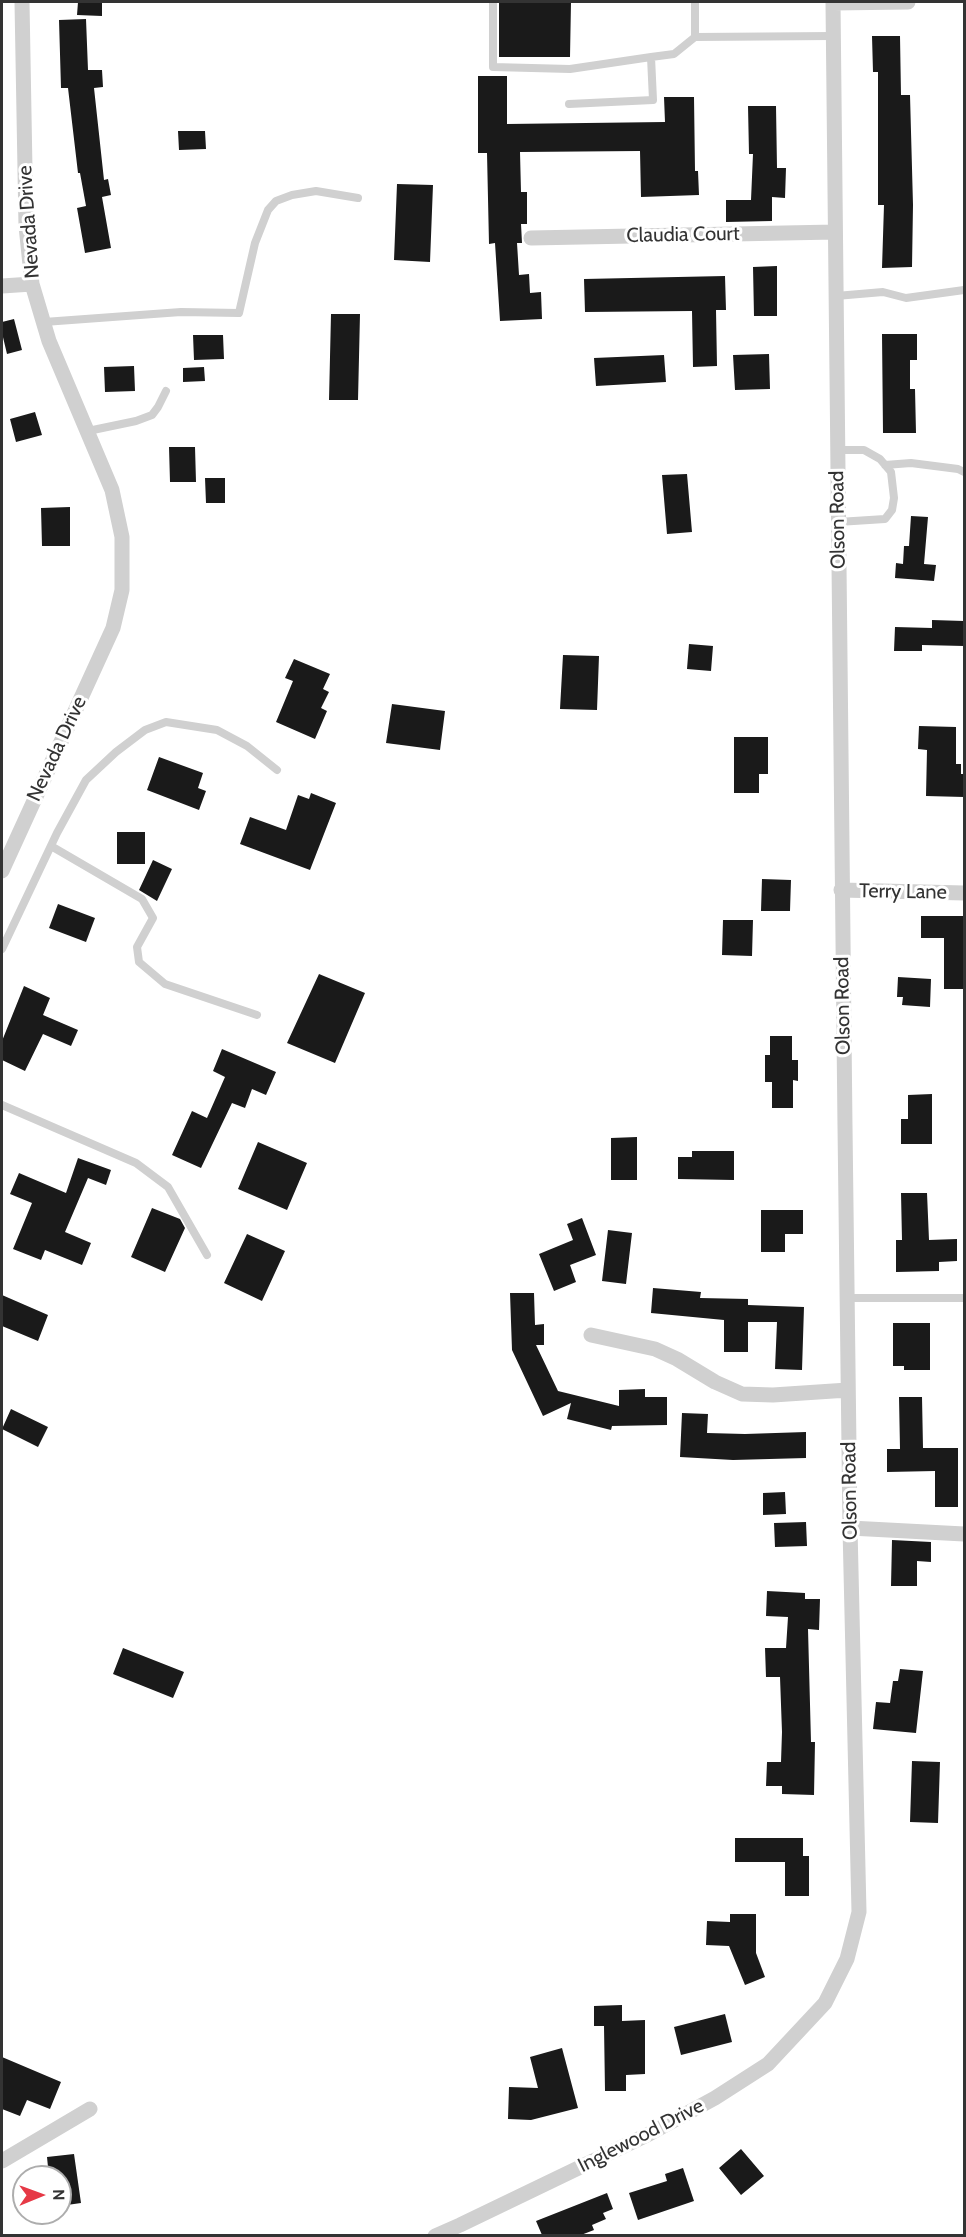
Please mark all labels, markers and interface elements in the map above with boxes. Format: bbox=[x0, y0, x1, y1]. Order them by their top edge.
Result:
street label: Nevada Drive bbox=[13, 165, 45, 279]
street label: Claudia Court bbox=[626, 222, 740, 248]
street label: Olson Road bbox=[825, 471, 851, 569]
street label: Nevada Drive bbox=[22, 693, 92, 805]
street label: Terry Lane bbox=[859, 879, 947, 905]
street label: Olson Road bbox=[830, 957, 856, 1055]
street label: Olson Road bbox=[837, 1442, 863, 1540]
street label: Inglewood Drive bbox=[574, 2094, 708, 2178]
north arrow bbox=[12, 2165, 72, 2225]
text: N bbox=[49, 2189, 68, 2201]

